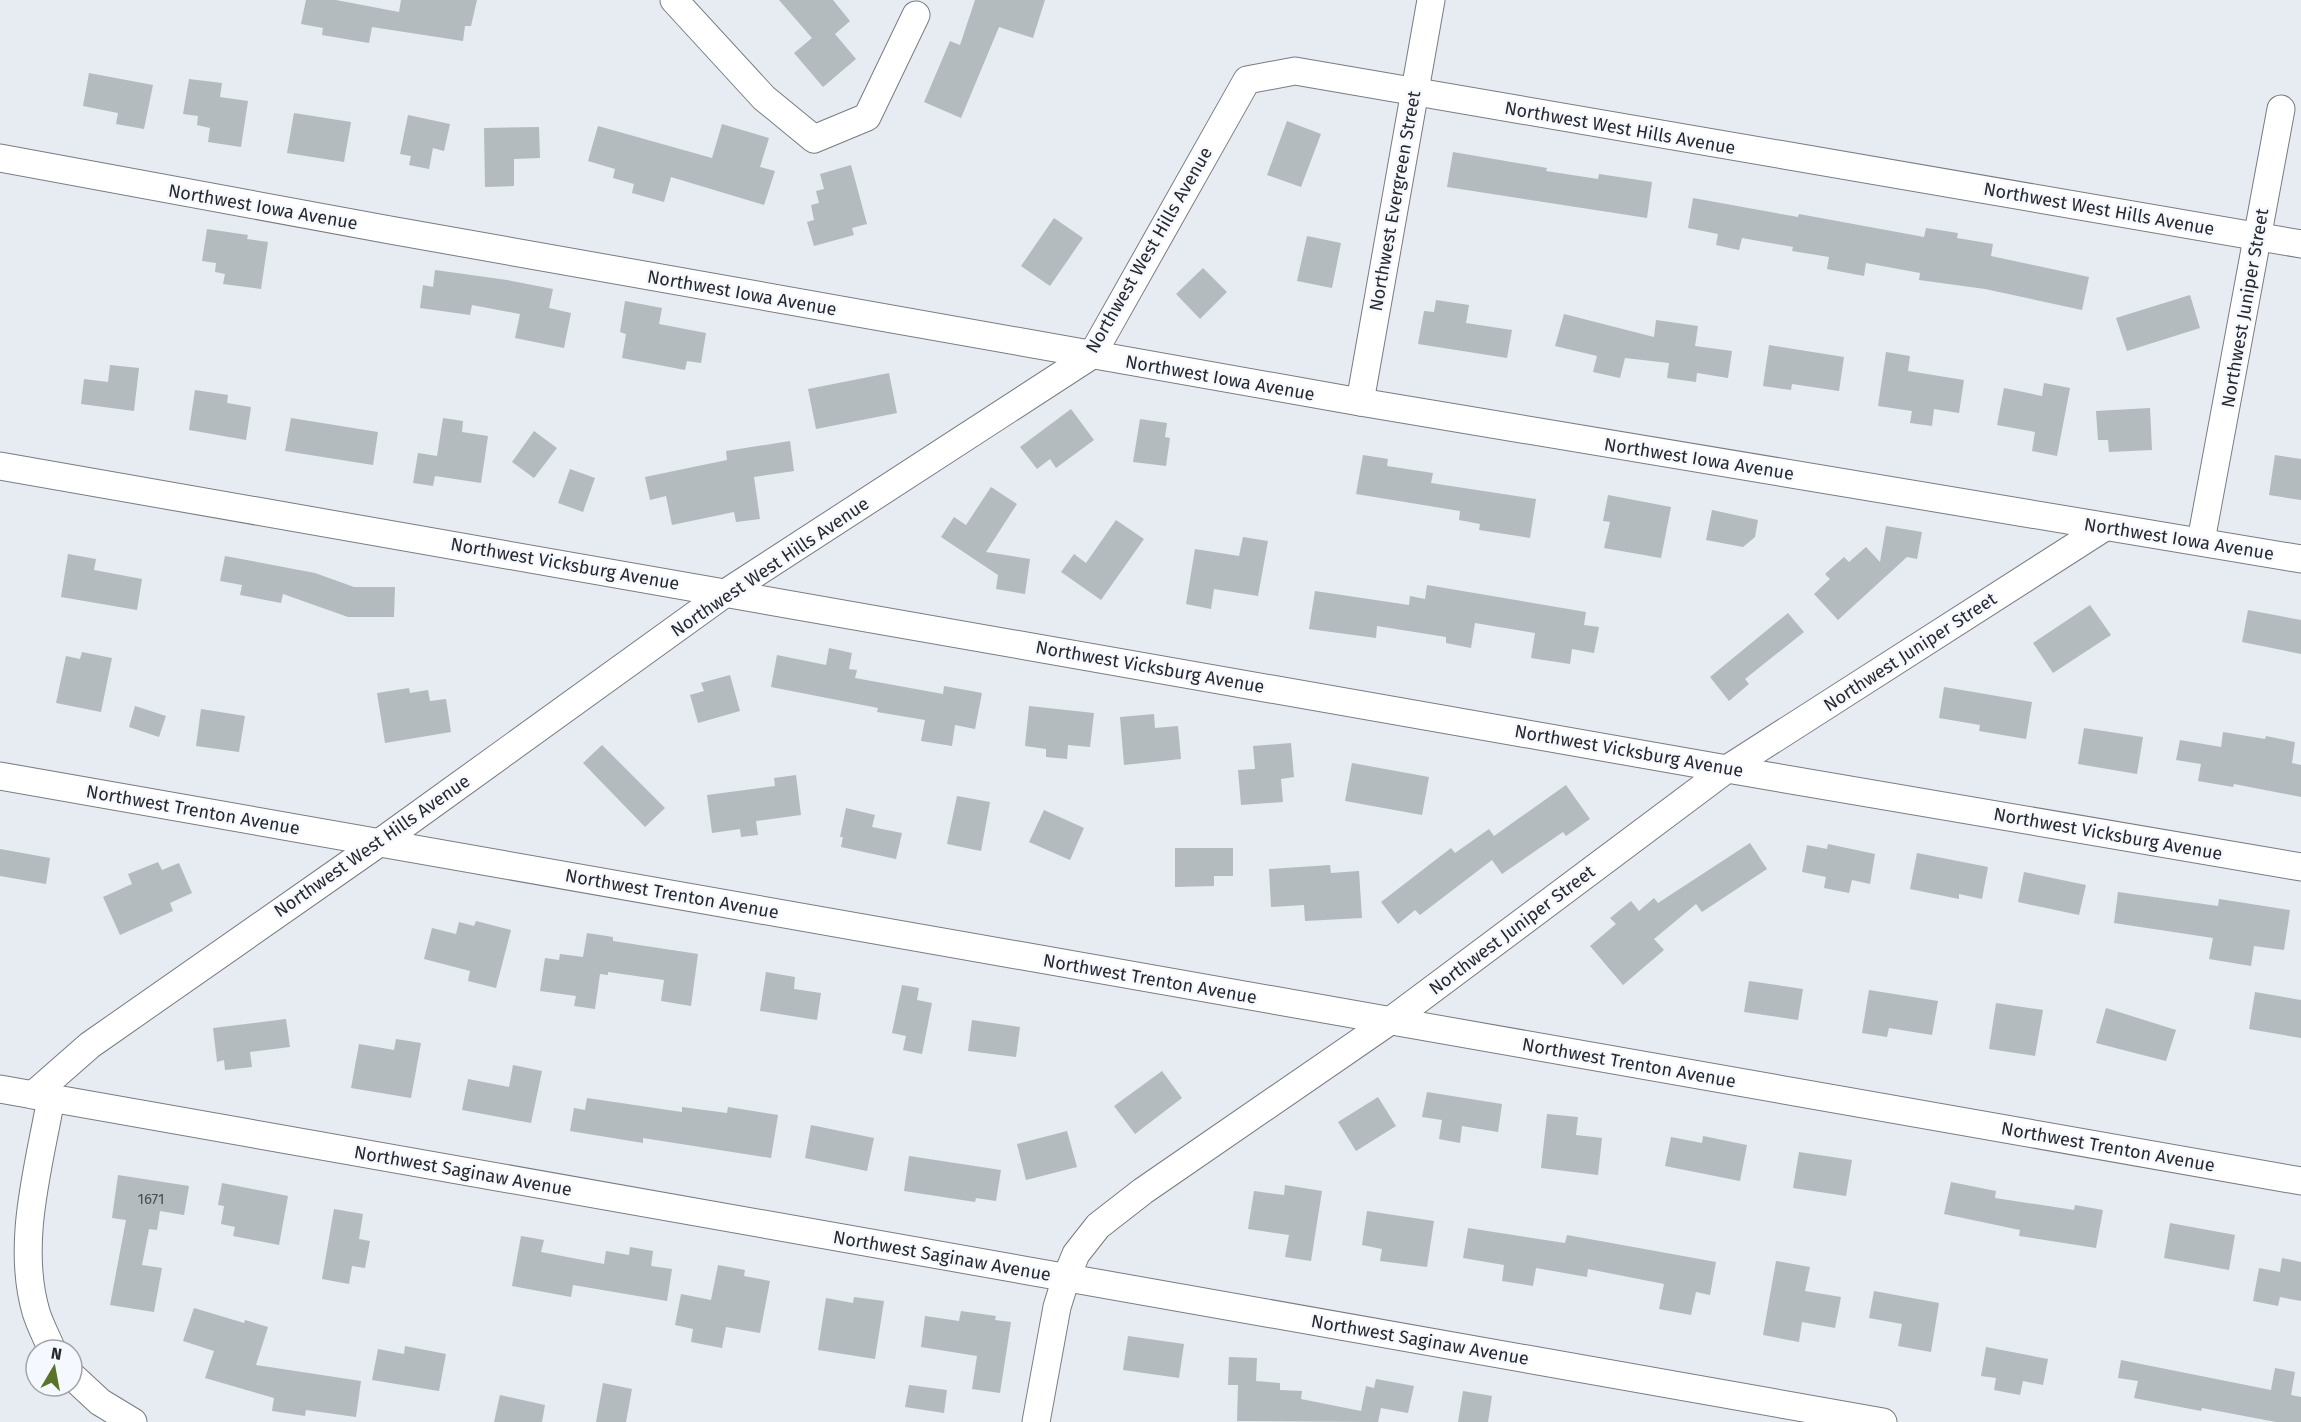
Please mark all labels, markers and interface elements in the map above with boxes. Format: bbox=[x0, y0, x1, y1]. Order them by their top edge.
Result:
street label: Northwest Evergreen Street bbox=[1365, 89, 1425, 313]
street label: Northwest West Hills Avenue bbox=[1503, 97, 1737, 159]
street label: Northwest West Hills Avenue bbox=[1081, 143, 1217, 357]
street label: Northwest West Hills Avenue bbox=[1982, 178, 2216, 240]
street label: Northwest Iowa Avenue bbox=[167, 179, 359, 235]
street label: Northwest Juniper Street bbox=[2217, 206, 2273, 409]
street label: Northwest Iowa Avenue bbox=[646, 265, 838, 321]
street label: Northwest Iowa Avenue bbox=[1124, 350, 1316, 406]
street label: Northwest Iowa Avenue bbox=[1602, 433, 1796, 485]
street label: Northwest West Hills Avenue bbox=[667, 492, 873, 642]
street label: Northwest Iowa Avenue bbox=[2082, 513, 2276, 565]
street label: Northwest Vicksburg Avenue bbox=[449, 533, 681, 595]
street label: Northwest Juniper Street bbox=[1819, 588, 2001, 716]
street label: Northwest Vicksburg Avenue bbox=[1034, 636, 1266, 698]
street label: Northwest Vicksburg Avenue bbox=[1513, 720, 1745, 782]
street label: Northwest West Hills Avenue bbox=[270, 770, 474, 922]
street label: Northwest Trenton Avenue bbox=[84, 780, 302, 840]
street label: Northwest Vicksburg Avenue bbox=[1992, 803, 2224, 865]
street label: Northwest Juniper Street bbox=[1425, 860, 1600, 1000]
street label: Northwest Trenton Avenue bbox=[563, 864, 781, 924]
street label: Northwest Trenton Avenue bbox=[1041, 949, 1259, 1009]
street label: Northwest Trenton Avenue bbox=[1520, 1033, 1738, 1093]
street label: Northwest Trenton Avenue bbox=[1999, 1117, 2217, 1177]
street label: Northwest Saginaw Avenue bbox=[352, 1141, 574, 1201]
house number: 1671 bbox=[137, 1190, 165, 1208]
street label: Northwest Saginaw Avenue bbox=[831, 1226, 1053, 1286]
street label: Northwest Saginaw Avenue bbox=[1309, 1310, 1531, 1370]
north arrow bbox=[24, 1338, 84, 1398]
text: N bbox=[50, 1343, 63, 1364]

